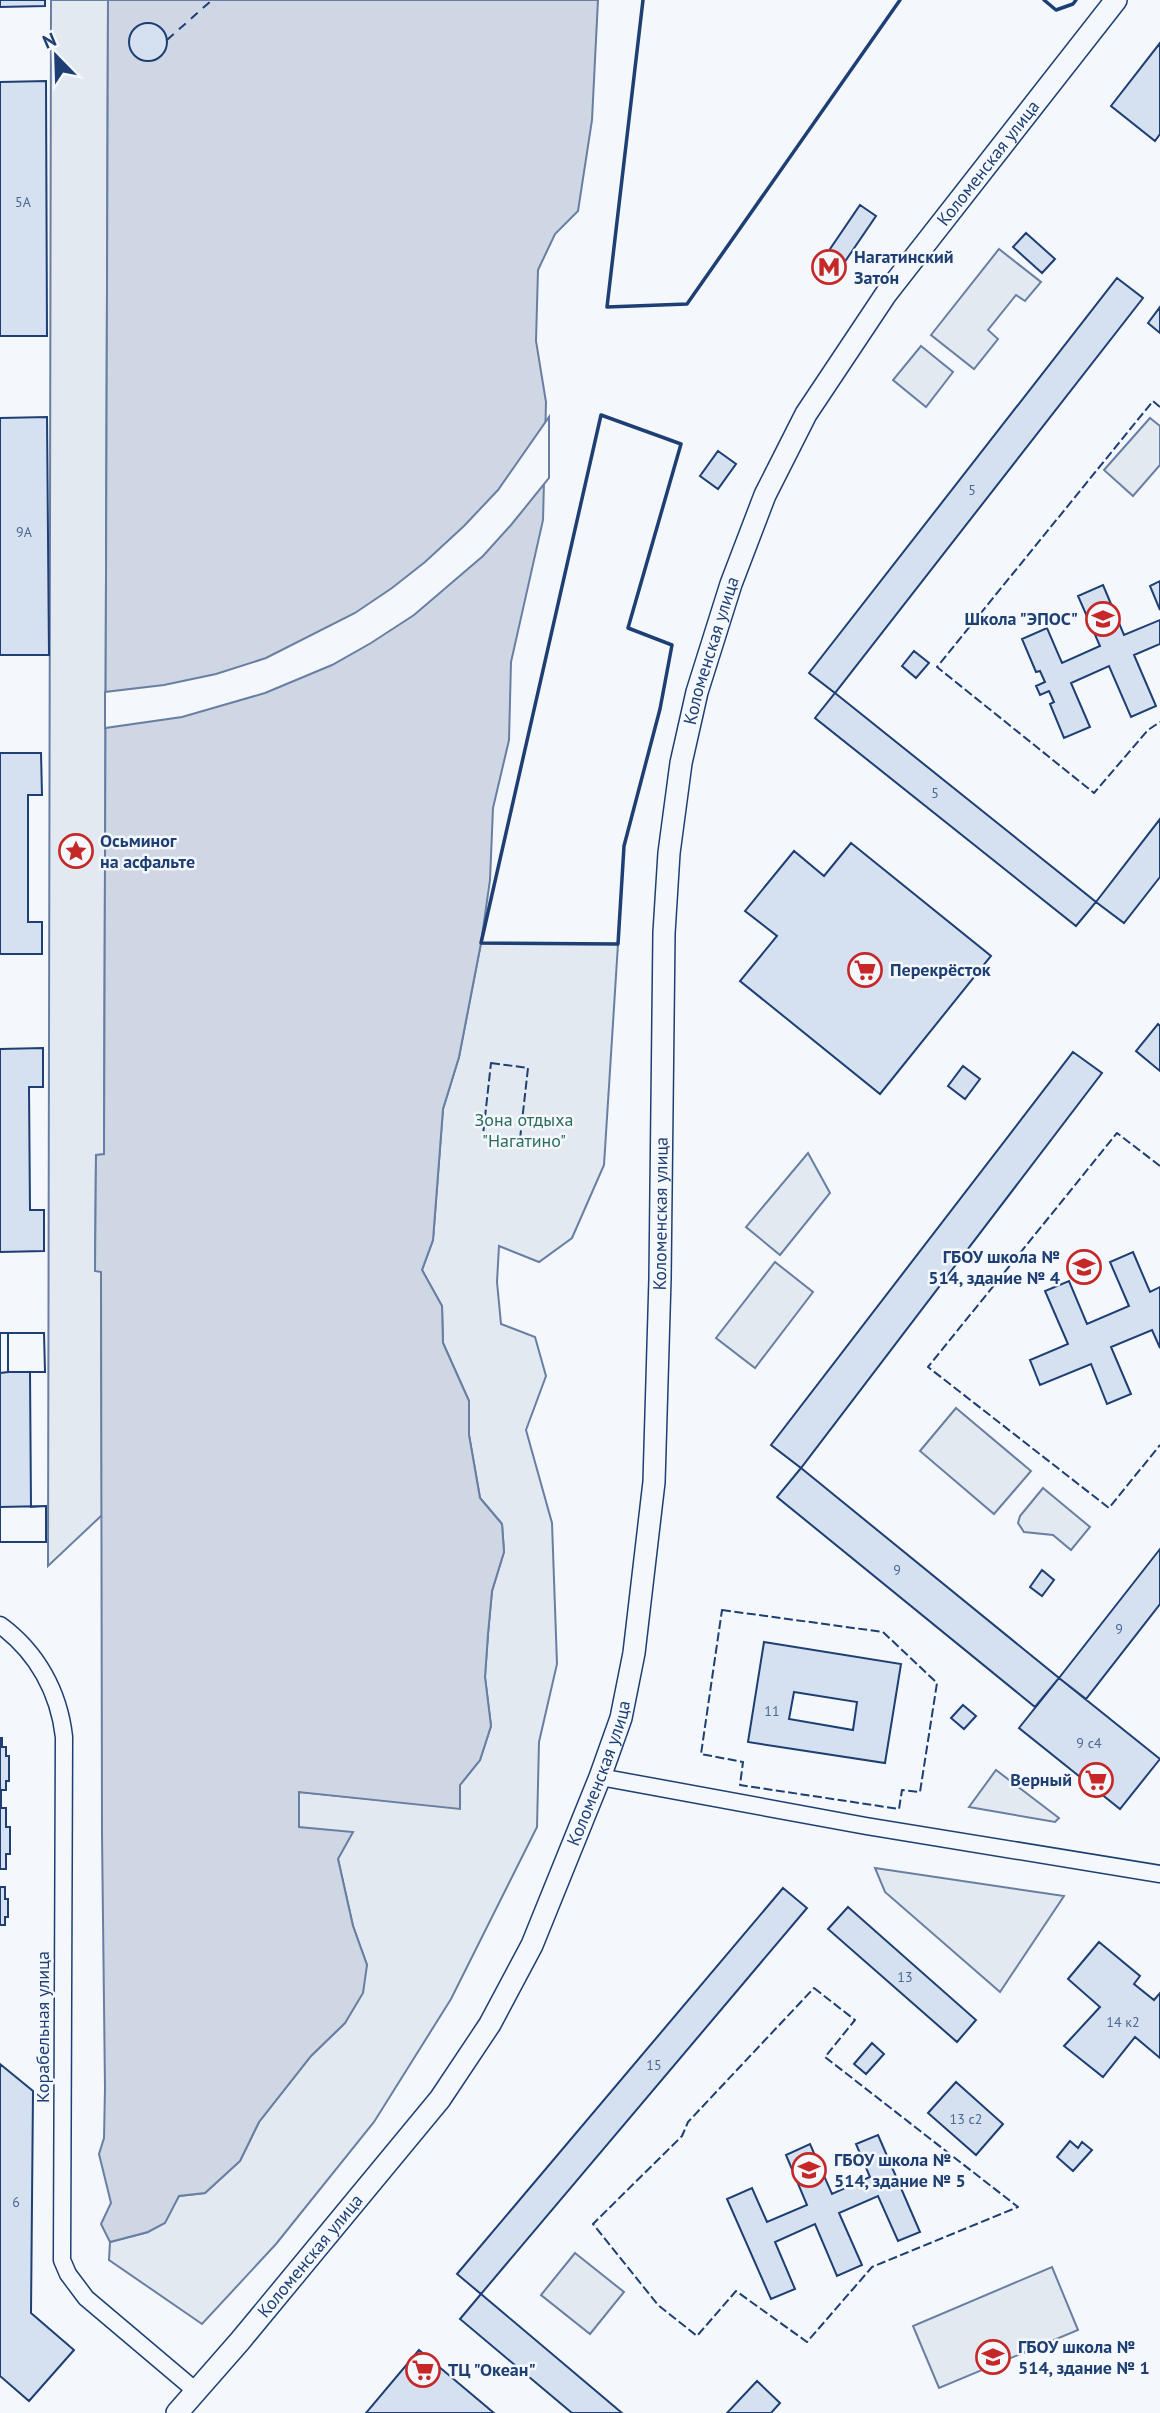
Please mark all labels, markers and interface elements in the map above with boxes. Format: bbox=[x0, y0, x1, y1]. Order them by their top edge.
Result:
north arrow bbox=[21, 21, 91, 91]
text: N bbox=[39, 27, 60, 54]
street label: Коломенская улица bbox=[932, 95, 1044, 230]
house number: 5А bbox=[15, 193, 32, 211]
place label: Нагатинский Затон bbox=[854, 245, 954, 289]
metro station icon: Нагатинский Затон bbox=[810, 248, 848, 286]
house number: 5 bbox=[968, 481, 976, 499]
house number: 9А bbox=[16, 523, 33, 541]
street label: Коломенская улица bbox=[678, 573, 744, 727]
school or university icon: Школа "ЭПОС" bbox=[1084, 600, 1122, 638]
place label: Школа "ЭПОС" bbox=[965, 607, 1078, 630]
house number: 5 bbox=[931, 784, 939, 802]
place label: Осьминог на асфальте bbox=[100, 829, 195, 873]
place icon: Осьминог на асфальте bbox=[57, 832, 95, 870]
supermarket icon: Перекрёсток bbox=[846, 951, 884, 989]
place label: Перекрёсток bbox=[890, 958, 991, 981]
park label: Зона отдыха "Нагатино" bbox=[475, 1108, 573, 1152]
street label: Коломенская улица bbox=[648, 1137, 673, 1291]
place label: ГБОУ школа № 514, здание № 4 bbox=[928, 1245, 1060, 1289]
school or university icon: ГБОУ школа № 514, здание № 4 bbox=[1065, 1248, 1103, 1286]
house number: 9 bbox=[893, 1561, 901, 1579]
house number: 9 bbox=[1115, 1620, 1123, 1638]
street label: Коломенская улица bbox=[561, 1698, 635, 1849]
house number: 11 bbox=[764, 1702, 780, 1720]
house number: 9 с4 bbox=[1076, 1734, 1102, 1752]
supermarket icon: Верный bbox=[1077, 1761, 1115, 1799]
place label: Верный bbox=[1010, 1768, 1072, 1791]
street label: Корабельная улица bbox=[31, 1951, 54, 2103]
house number: 13 bbox=[897, 1968, 913, 1986]
house number: 14 к2 bbox=[1106, 2013, 1140, 2031]
house number: 15 bbox=[646, 2056, 662, 2074]
house number: 13 с2 bbox=[950, 2110, 982, 2128]
place label: ГБОУ школа № 514, здание № 5 bbox=[834, 2148, 966, 2192]
school or university icon: ГБОУ школа № 514, здание № 5 bbox=[790, 2151, 828, 2189]
street label: Коломенская улица bbox=[252, 2189, 368, 2322]
house number: 6 bbox=[12, 2193, 20, 2211]
place label: ГБОУ школа № 514, здание № 1 bbox=[1018, 2335, 1150, 2379]
school or university icon: ГБОУ школа № 514, здание № 1 bbox=[974, 2338, 1012, 2376]
supermarket icon: ТЦ "Океан" bbox=[404, 2351, 442, 2389]
place label: ТЦ "Океан" bbox=[448, 2358, 536, 2381]

